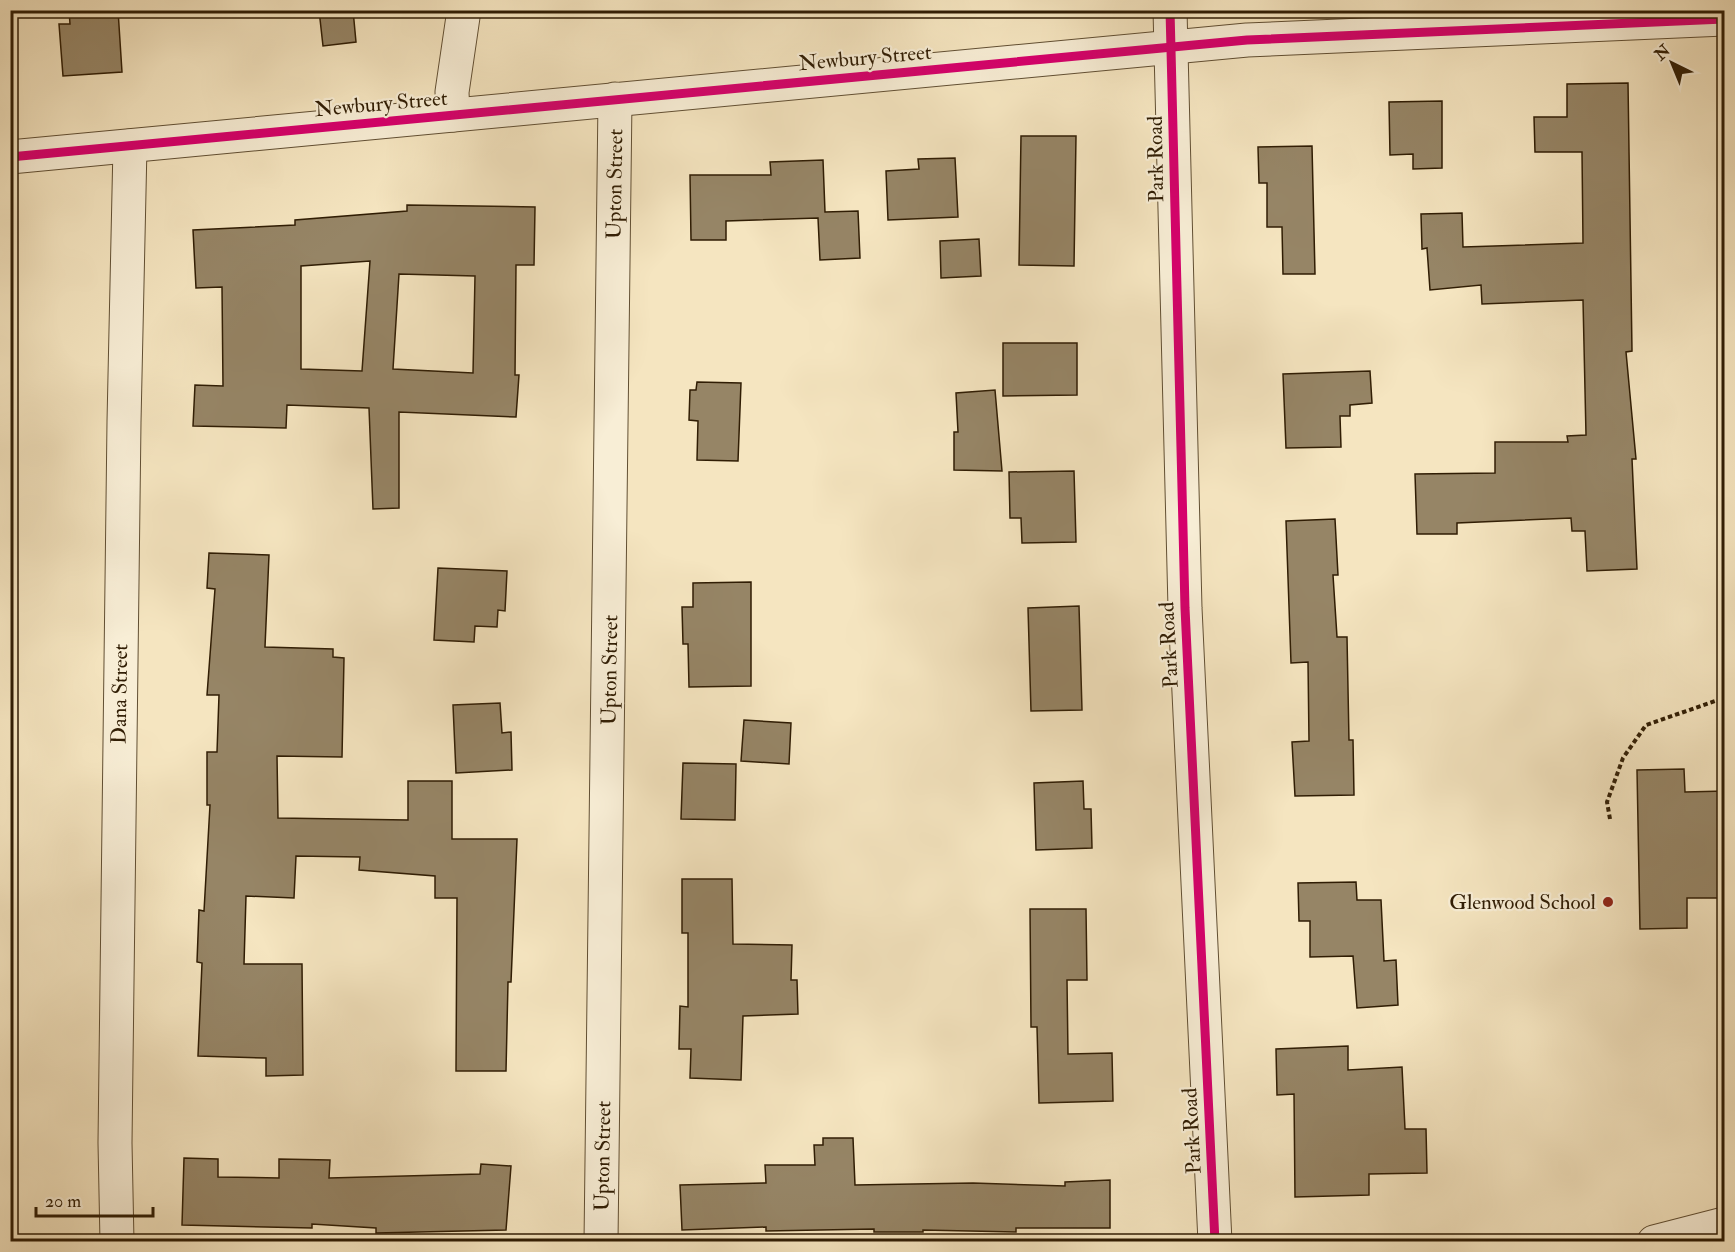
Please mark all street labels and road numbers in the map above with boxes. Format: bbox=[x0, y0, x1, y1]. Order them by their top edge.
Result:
street label: Newbury Street bbox=[797, 39, 933, 77]
street label: Newbury Street bbox=[313, 85, 449, 123]
street label: Park Road bbox=[1142, 115, 1170, 203]
street label: Upton Street bbox=[601, 128, 629, 239]
street label: Park Road bbox=[1153, 600, 1185, 689]
street label: Upton Street bbox=[596, 614, 624, 725]
street label: Dana Street bbox=[106, 643, 134, 744]
street label: Park Road bbox=[1176, 1086, 1208, 1175]
street label: Upton Street bbox=[589, 1100, 617, 1211]

